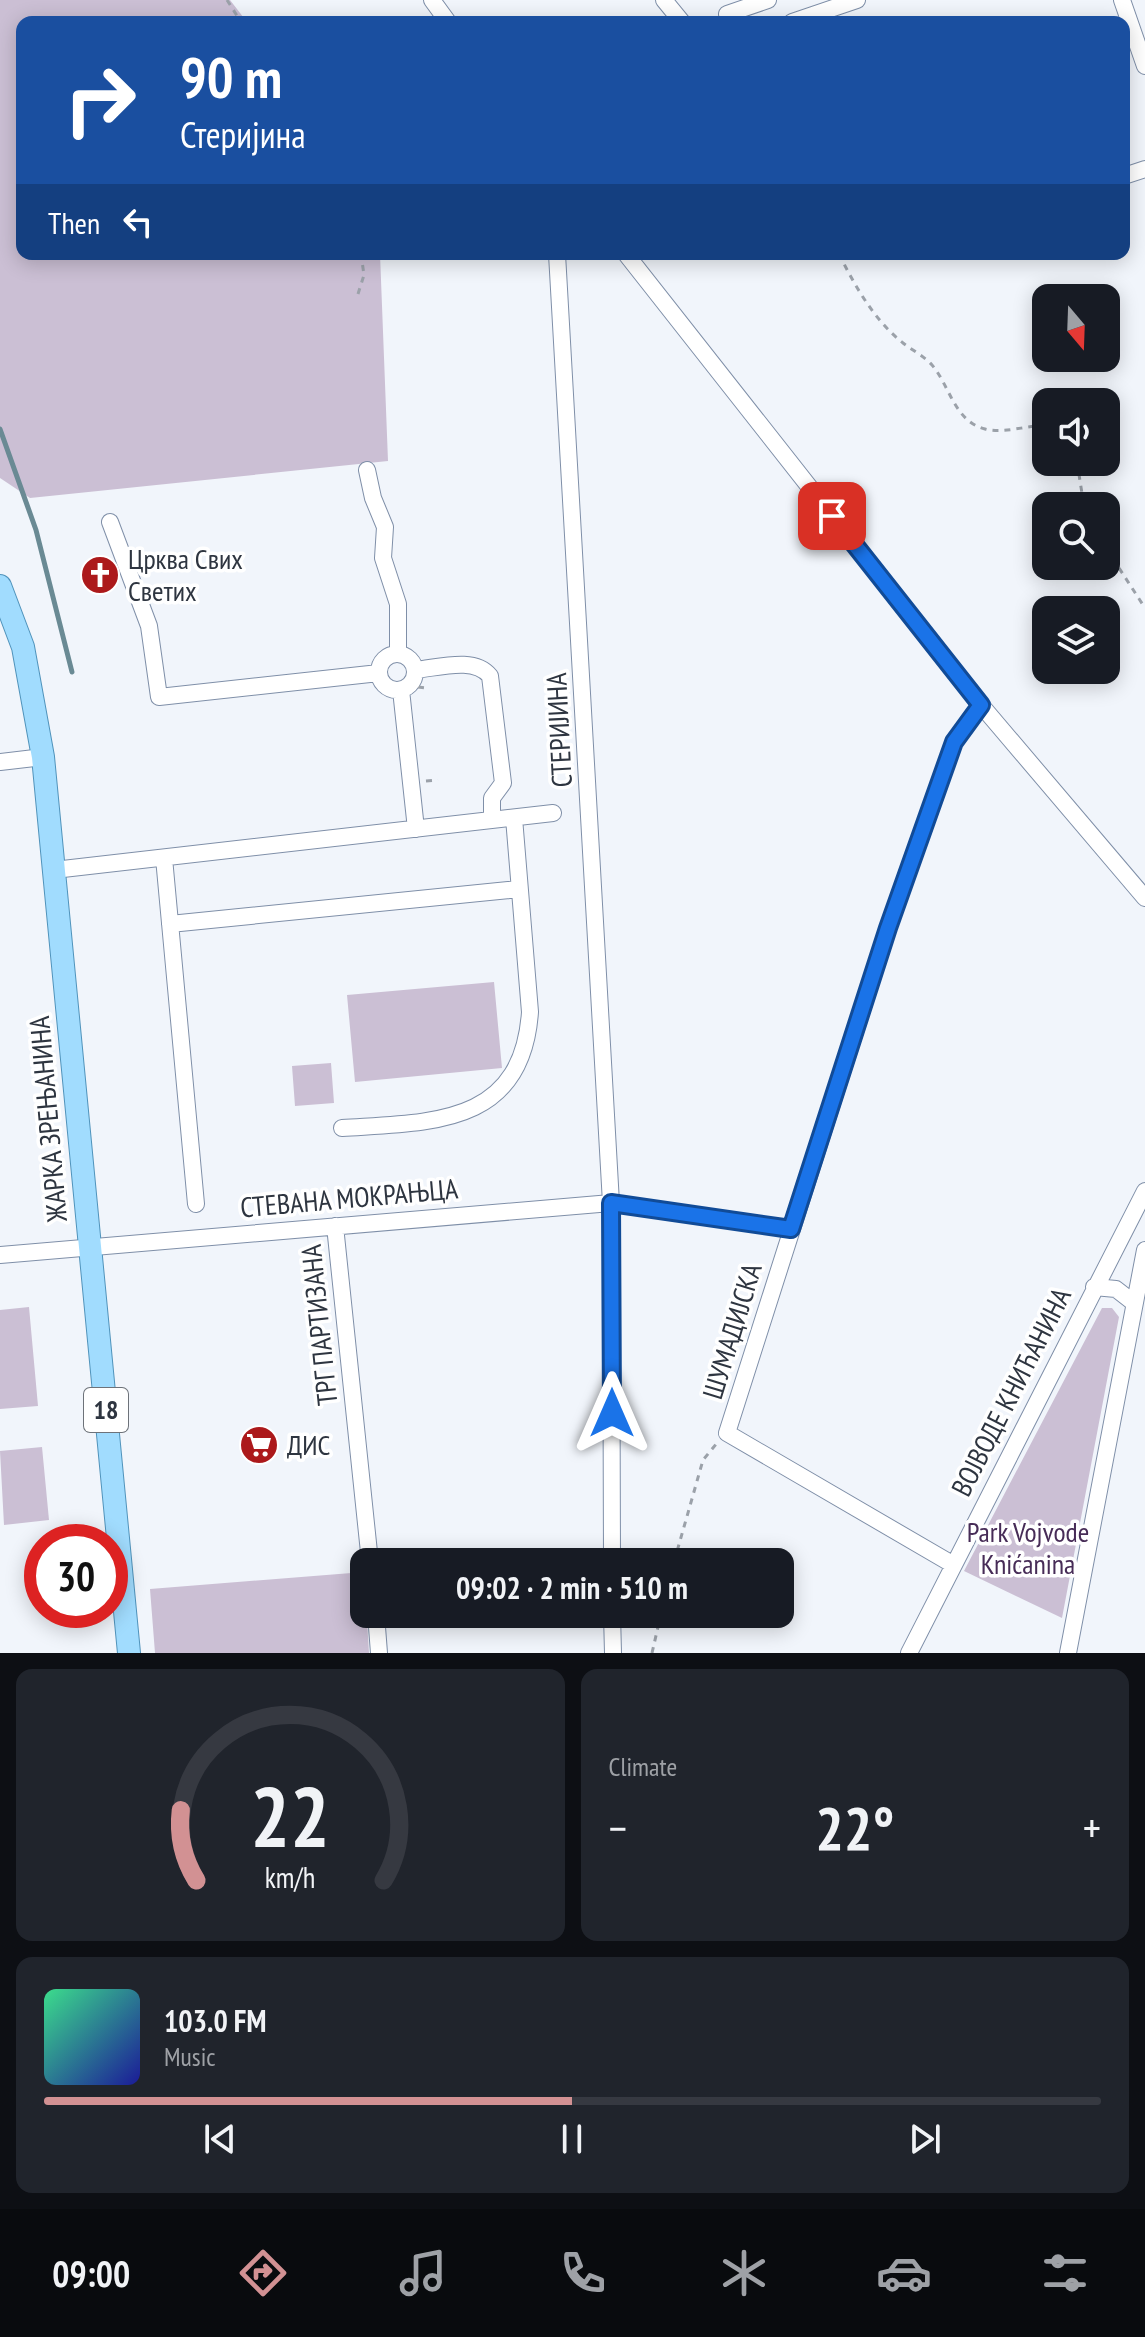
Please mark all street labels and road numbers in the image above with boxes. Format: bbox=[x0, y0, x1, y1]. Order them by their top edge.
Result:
street label: СТЕРИЈИНА bbox=[537, 671, 580, 788]
street label: ЖАРКА ЗРЕЊАНИНА bbox=[20, 1014, 75, 1225]
street label: СТЕВАНА МОКРАЊЦА bbox=[239, 1169, 460, 1225]
street label: ТРГ ПАРТИЗАНА bbox=[292, 1242, 345, 1407]
street label: ШУМАДИЈСКА bbox=[693, 1258, 770, 1403]
street label: ВОЈВОДЕ КНИЋАНИНА bbox=[942, 1281, 1079, 1502]
road number: 18 bbox=[84, 1388, 128, 1432]

